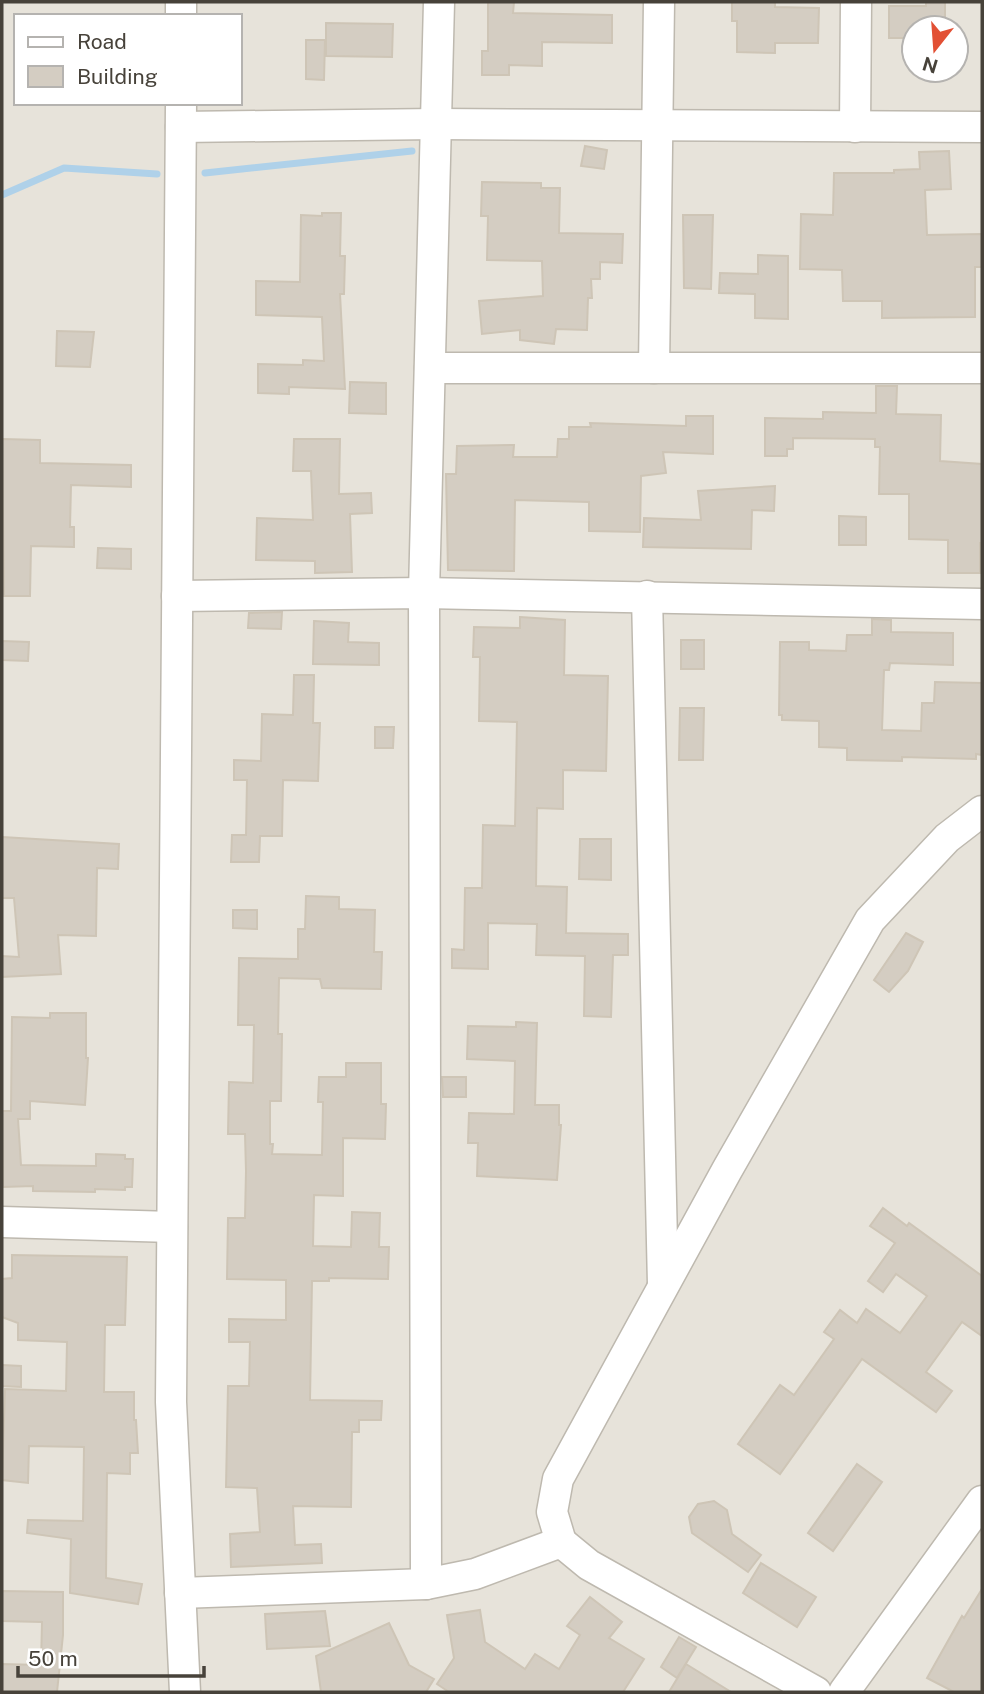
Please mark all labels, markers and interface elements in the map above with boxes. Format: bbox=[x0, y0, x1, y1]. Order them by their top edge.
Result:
legend bbox=[14, 14, 242, 105]
north arrow bbox=[900, 14, 970, 84]
text: Road bbox=[77, 29, 127, 54]
text: N bbox=[920, 53, 940, 78]
text: Building bbox=[77, 64, 158, 89]
scale bar bbox=[18, 1634, 203, 1678]
text: 50 m bbox=[28, 1646, 78, 1671]

